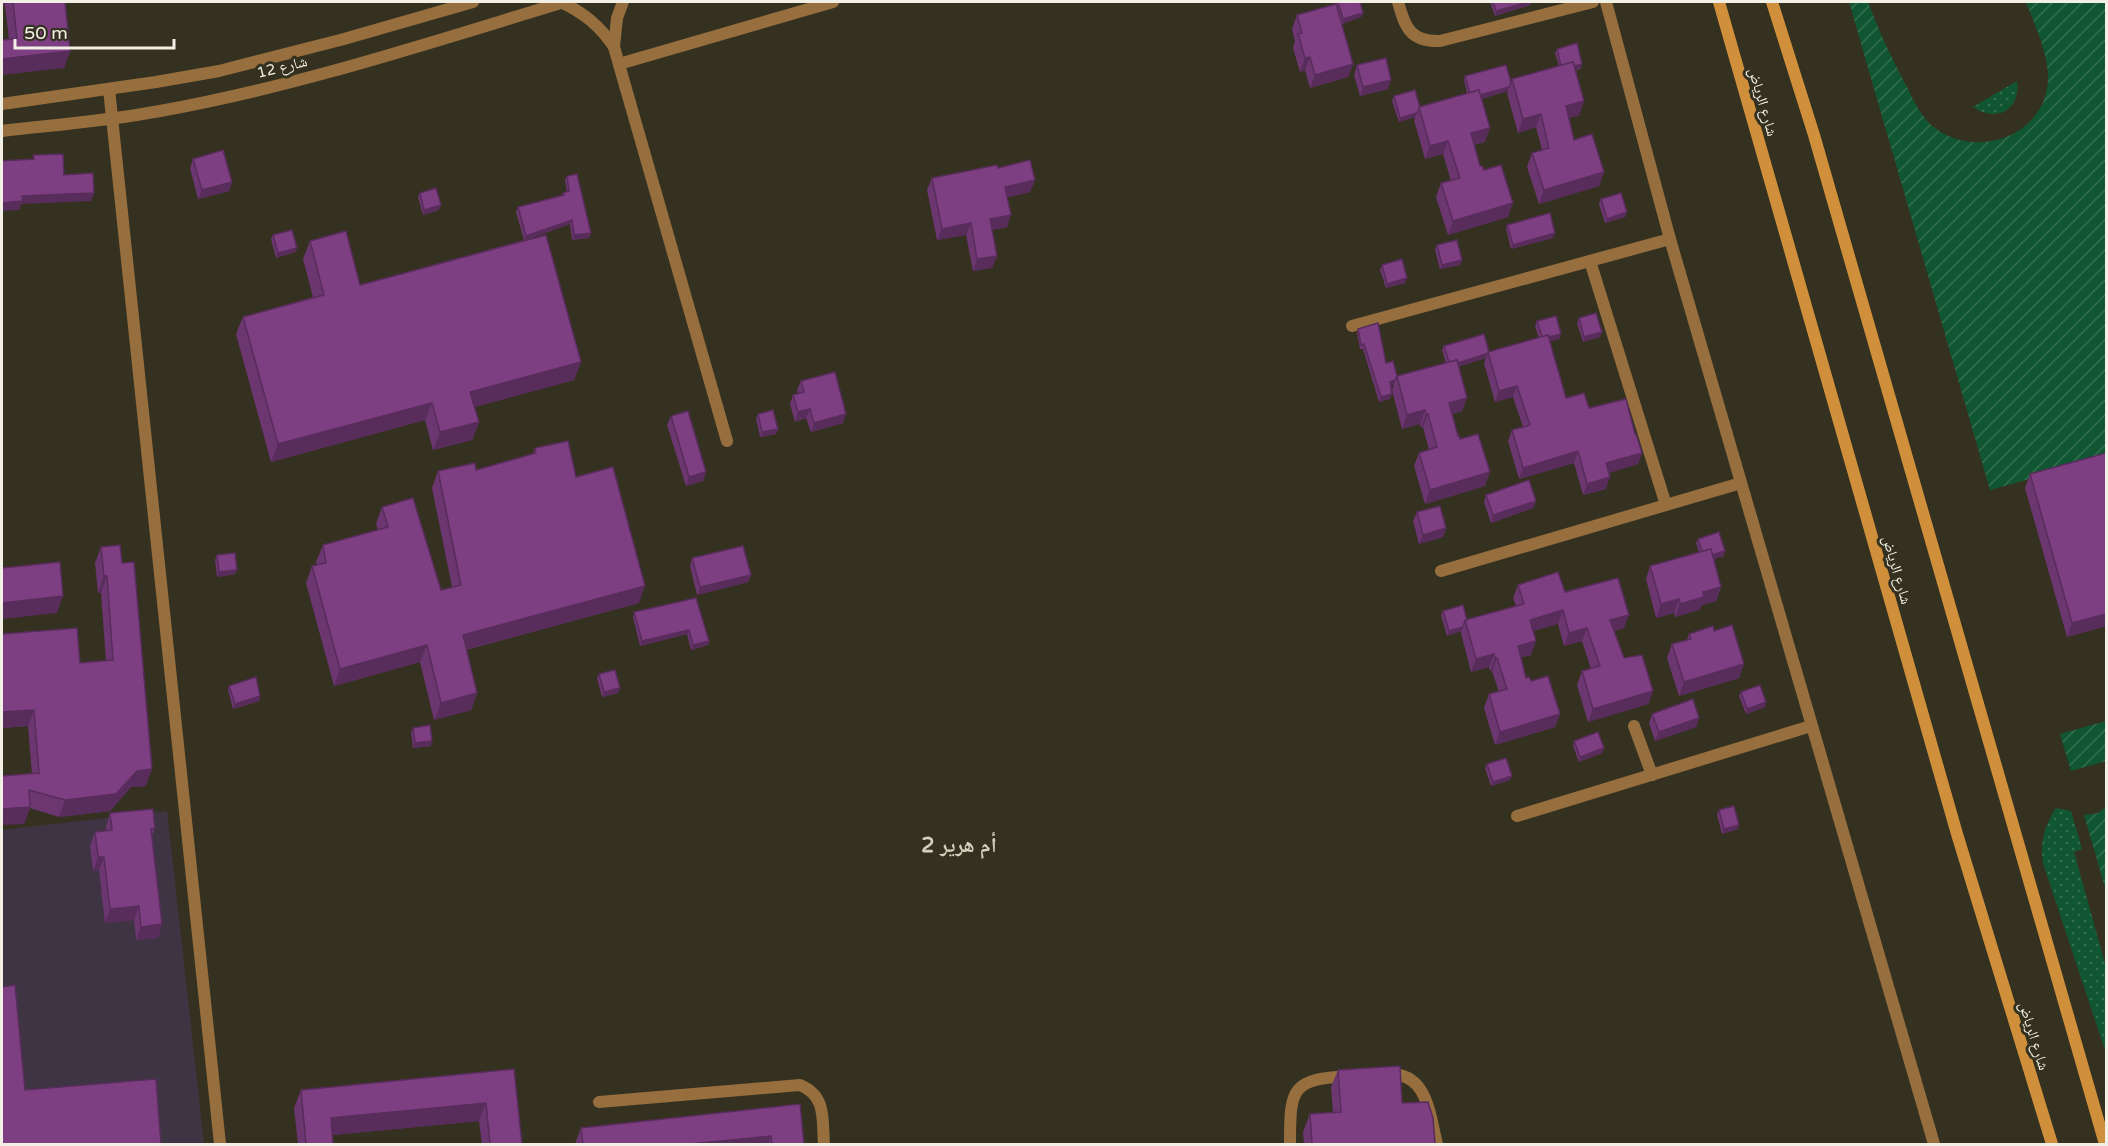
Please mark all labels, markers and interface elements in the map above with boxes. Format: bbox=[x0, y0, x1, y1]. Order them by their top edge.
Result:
scale bar bbox=[15, 12, 174, 50]
text: 50 m bbox=[24, 22, 68, 44]
street label: شارع 12 bbox=[255, 52, 309, 83]
street label: شارع الرياض bbox=[1744, 66, 1781, 139]
street label: شارع الرياض bbox=[1878, 534, 1915, 607]
district label: أم هرير 2 bbox=[921, 831, 997, 859]
street label: شارع الرياض bbox=[2014, 1000, 2053, 1073]

